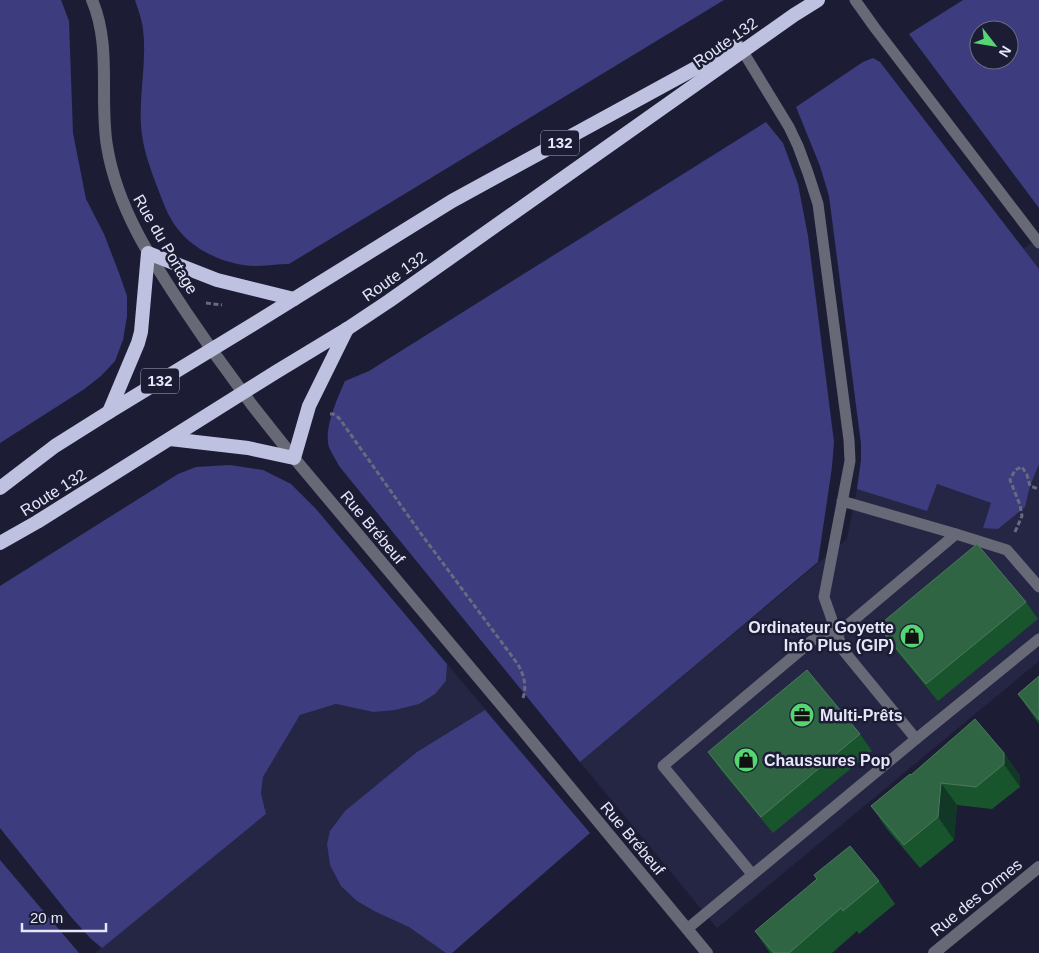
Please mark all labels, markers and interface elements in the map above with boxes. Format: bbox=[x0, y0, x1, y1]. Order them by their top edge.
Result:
street label: Route 132 bbox=[690, 14, 760, 71]
north arrow bbox=[969, 20, 1019, 70]
text: N bbox=[996, 43, 1015, 60]
road number: 132 bbox=[541, 130, 579, 156]
street label: Rue du Portage bbox=[130, 191, 201, 297]
street label: Route 132 bbox=[359, 248, 429, 305]
road number: 132 bbox=[141, 368, 179, 394]
street label: Route 132 bbox=[17, 466, 89, 519]
street label: Rue Brébeuf bbox=[337, 487, 408, 568]
place label: Ordinateur Goyette Info Plus (GIP) bbox=[748, 619, 894, 654]
shop icon: Ordinateur Goyette Info Plus (GIP) bbox=[899, 623, 925, 649]
office icon: Multi-Prêts bbox=[789, 702, 815, 728]
place label: Multi-Prêts bbox=[820, 707, 903, 724]
shop icon: Chaussures Pop bbox=[733, 747, 759, 773]
place label: Chaussures Pop bbox=[764, 752, 890, 769]
street label: Rue Brébeuf bbox=[597, 798, 668, 879]
street label: Rue des Ormes bbox=[927, 856, 1025, 939]
scale bar bbox=[22, 900, 106, 932]
text: 20 m bbox=[30, 909, 63, 926]

